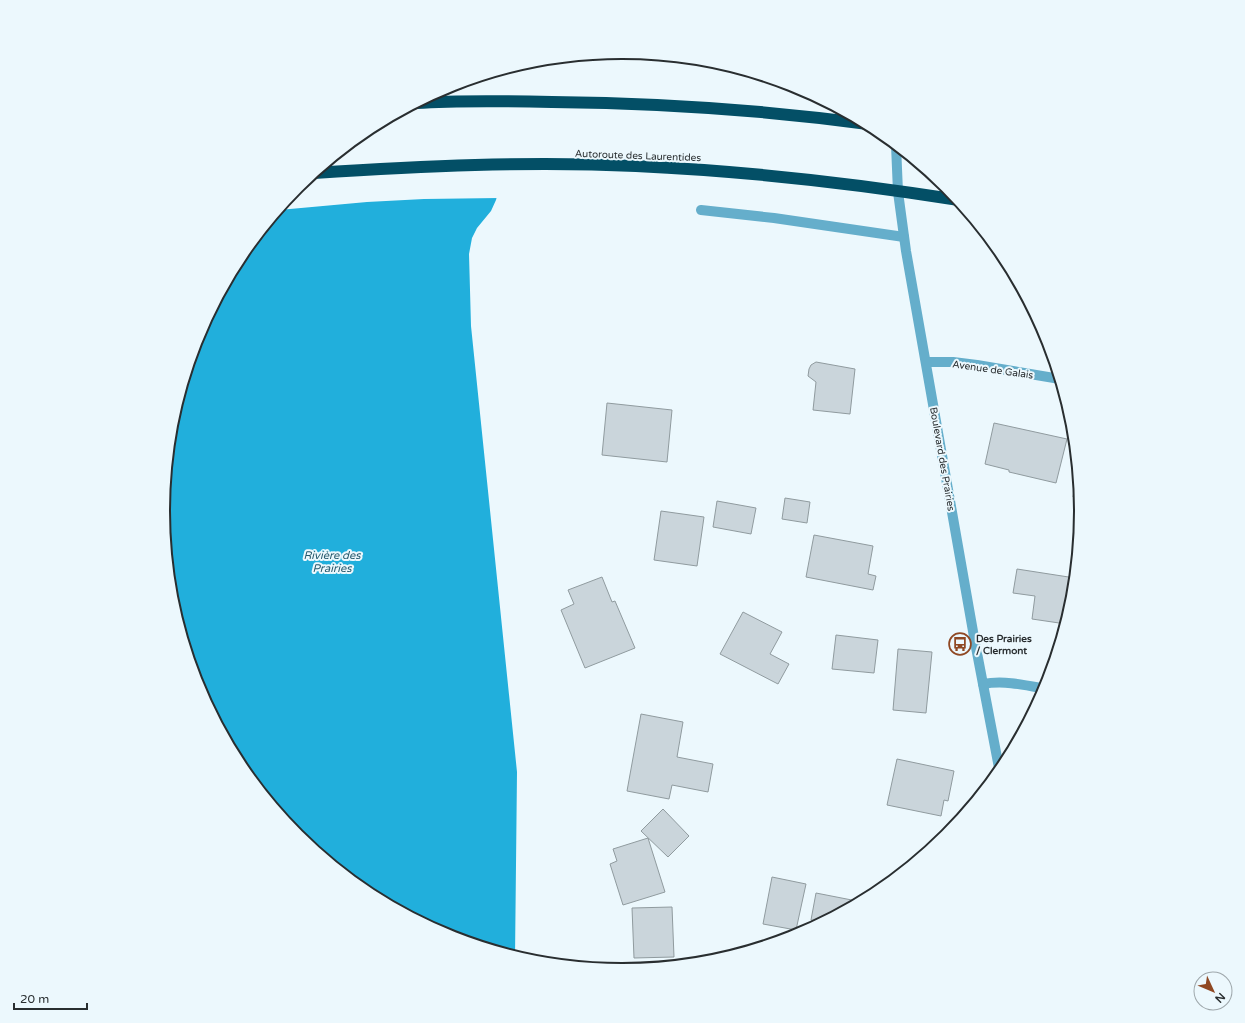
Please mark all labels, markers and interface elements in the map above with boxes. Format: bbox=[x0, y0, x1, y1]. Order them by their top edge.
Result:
street label: Autoroute des Laurentides bbox=[575, 148, 701, 164]
street label: Avenue de Galais bbox=[952, 358, 1034, 382]
street label: Boulevard des Prairies bbox=[927, 406, 957, 512]
water label: Rivière des Prairies bbox=[304, 549, 361, 575]
bus stop icon: Des Prairies / Clermont bbox=[947, 631, 973, 657]
place label: Des Prairies / Clermont bbox=[976, 633, 1032, 657]
north arrow bbox=[1193, 971, 1233, 1011]
scale bar bbox=[14, 985, 87, 1011]
text: N bbox=[1212, 990, 1228, 1005]
text: 20 m bbox=[20, 992, 49, 1006]

